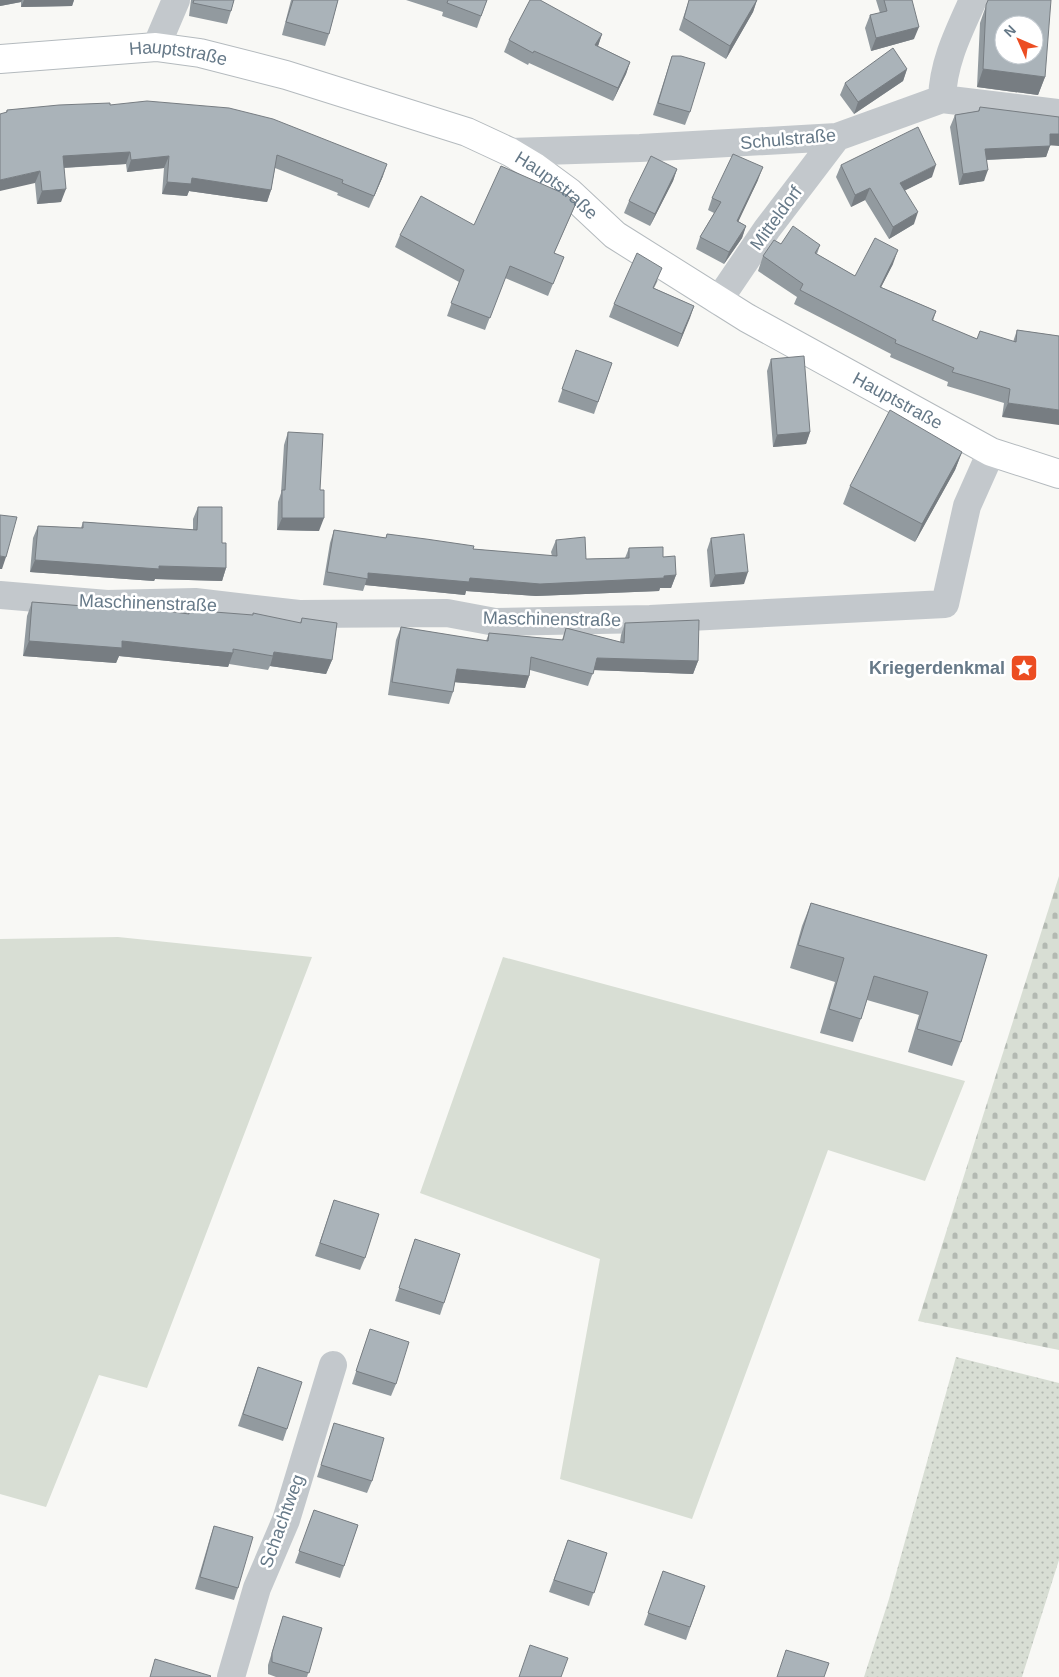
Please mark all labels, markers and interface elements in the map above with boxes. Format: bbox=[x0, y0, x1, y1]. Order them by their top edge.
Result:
north arrow bbox=[994, 15, 1044, 65]
text: N bbox=[1001, 22, 1019, 40]
street label: Hauptstraße bbox=[128, 37, 229, 70]
street label: Schulstraße bbox=[739, 125, 837, 153]
street label: Hauptstraße bbox=[511, 147, 602, 223]
street label: Mitteldorf bbox=[746, 181, 806, 254]
street label: Hauptstraße bbox=[849, 368, 946, 433]
street label: Maschinenstraße bbox=[79, 591, 217, 615]
street label: Maschinenstraße bbox=[483, 608, 621, 630]
place icon: Kriegerdenkmal bbox=[1009, 653, 1039, 683]
place label: Kriegerdenkmal bbox=[869, 658, 1005, 678]
street label: Schachtweg bbox=[256, 1472, 308, 1570]

